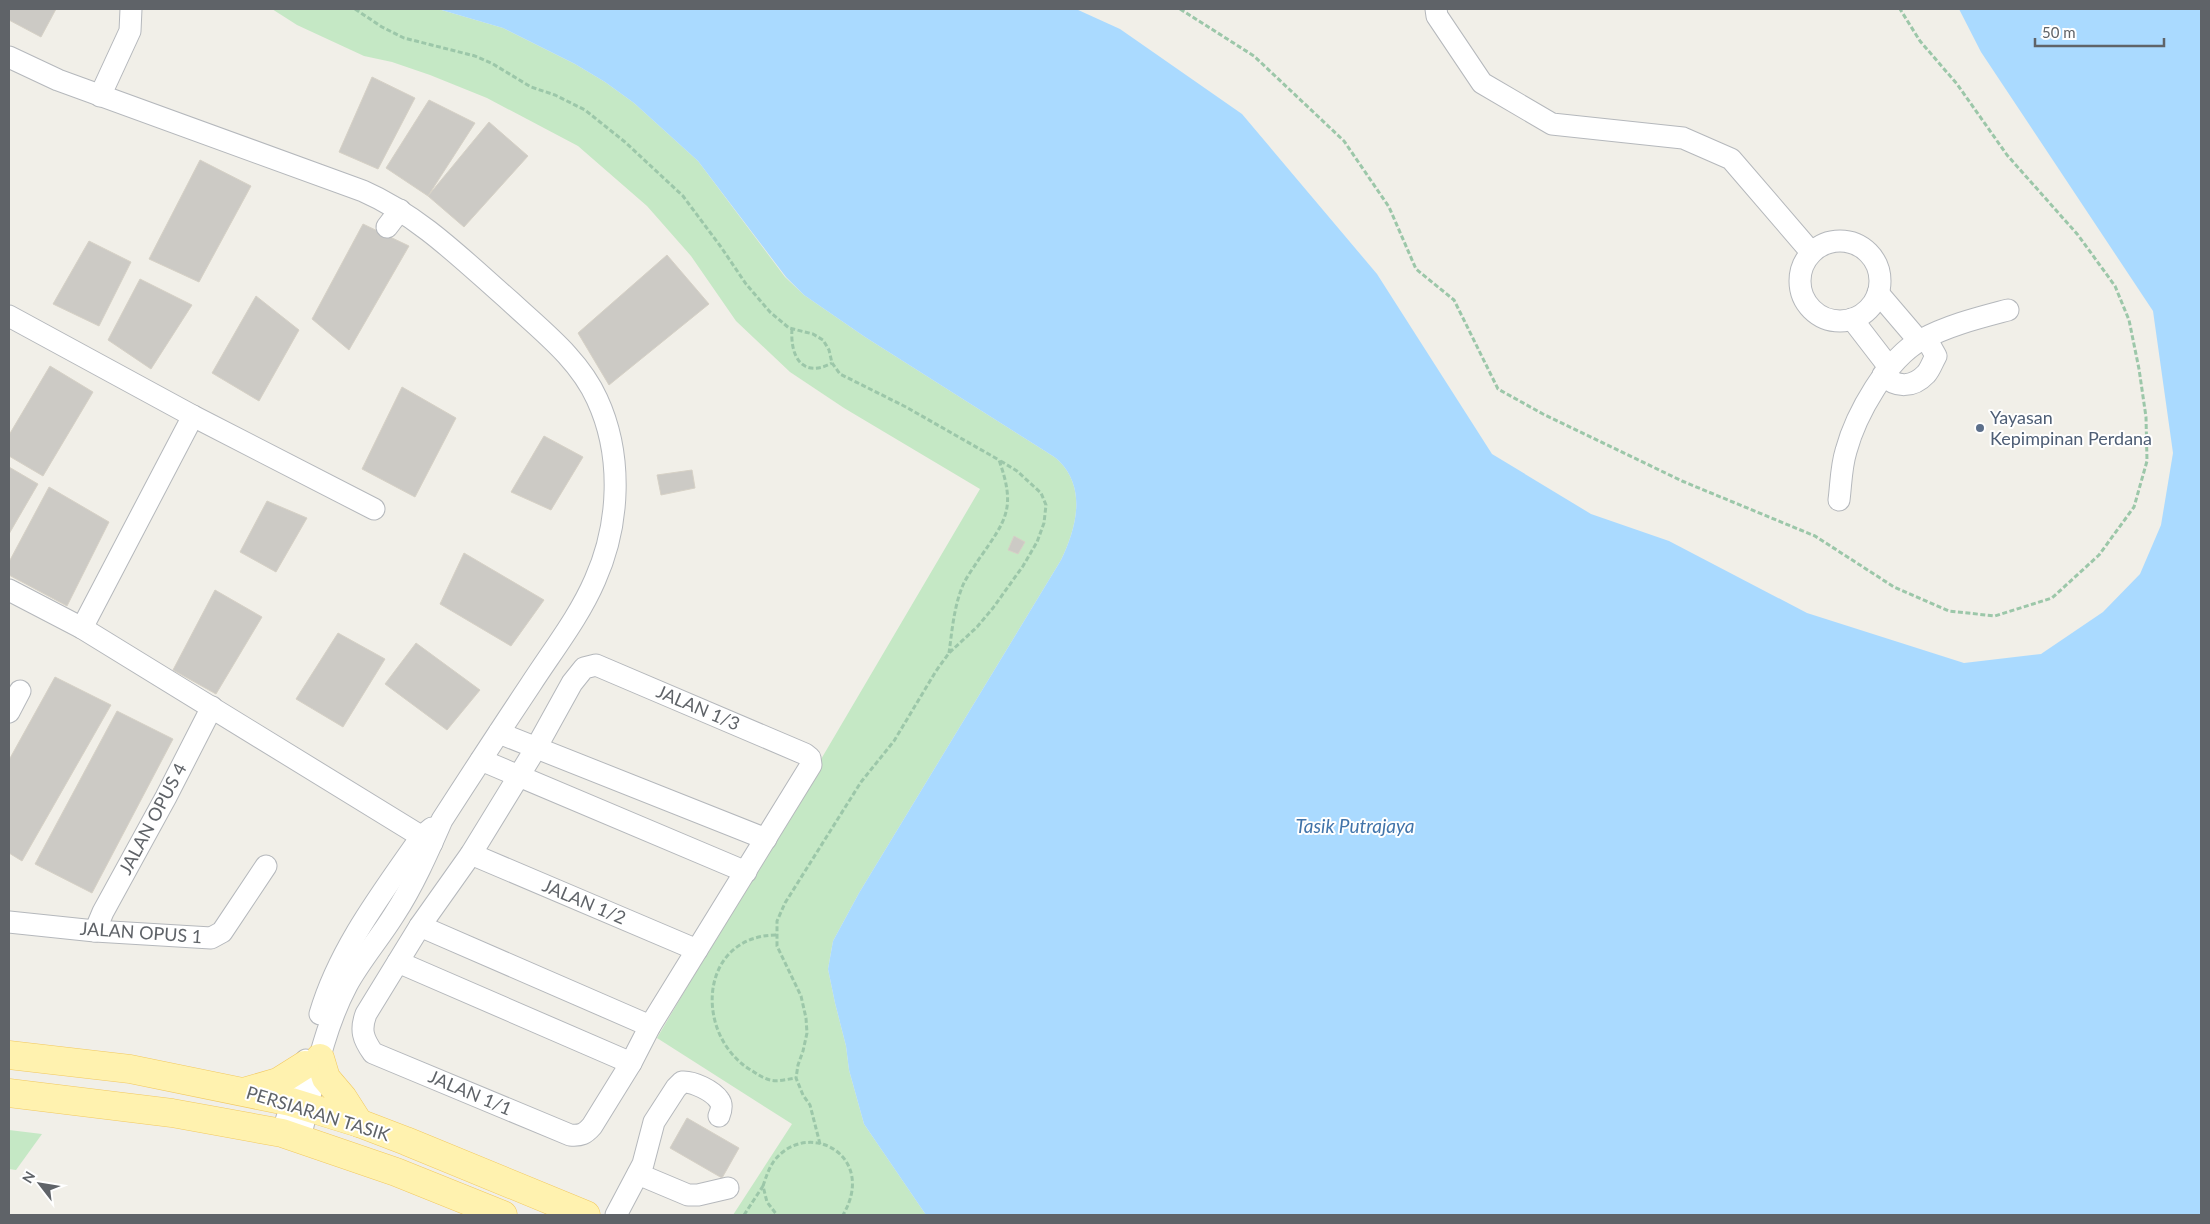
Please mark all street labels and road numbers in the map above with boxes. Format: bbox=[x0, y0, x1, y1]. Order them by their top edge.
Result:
street label: JALAN 1/3 bbox=[653, 680, 743, 734]
street label: JALAN OPUS 4 bbox=[114, 759, 191, 878]
street label: JALAN 1/2 bbox=[539, 874, 629, 928]
street label: JALAN OPUS 1 bbox=[79, 917, 203, 947]
street label: JALAN 1/1 bbox=[425, 1065, 515, 1119]
street label: PERSIARAN TASIK bbox=[244, 1081, 393, 1145]

